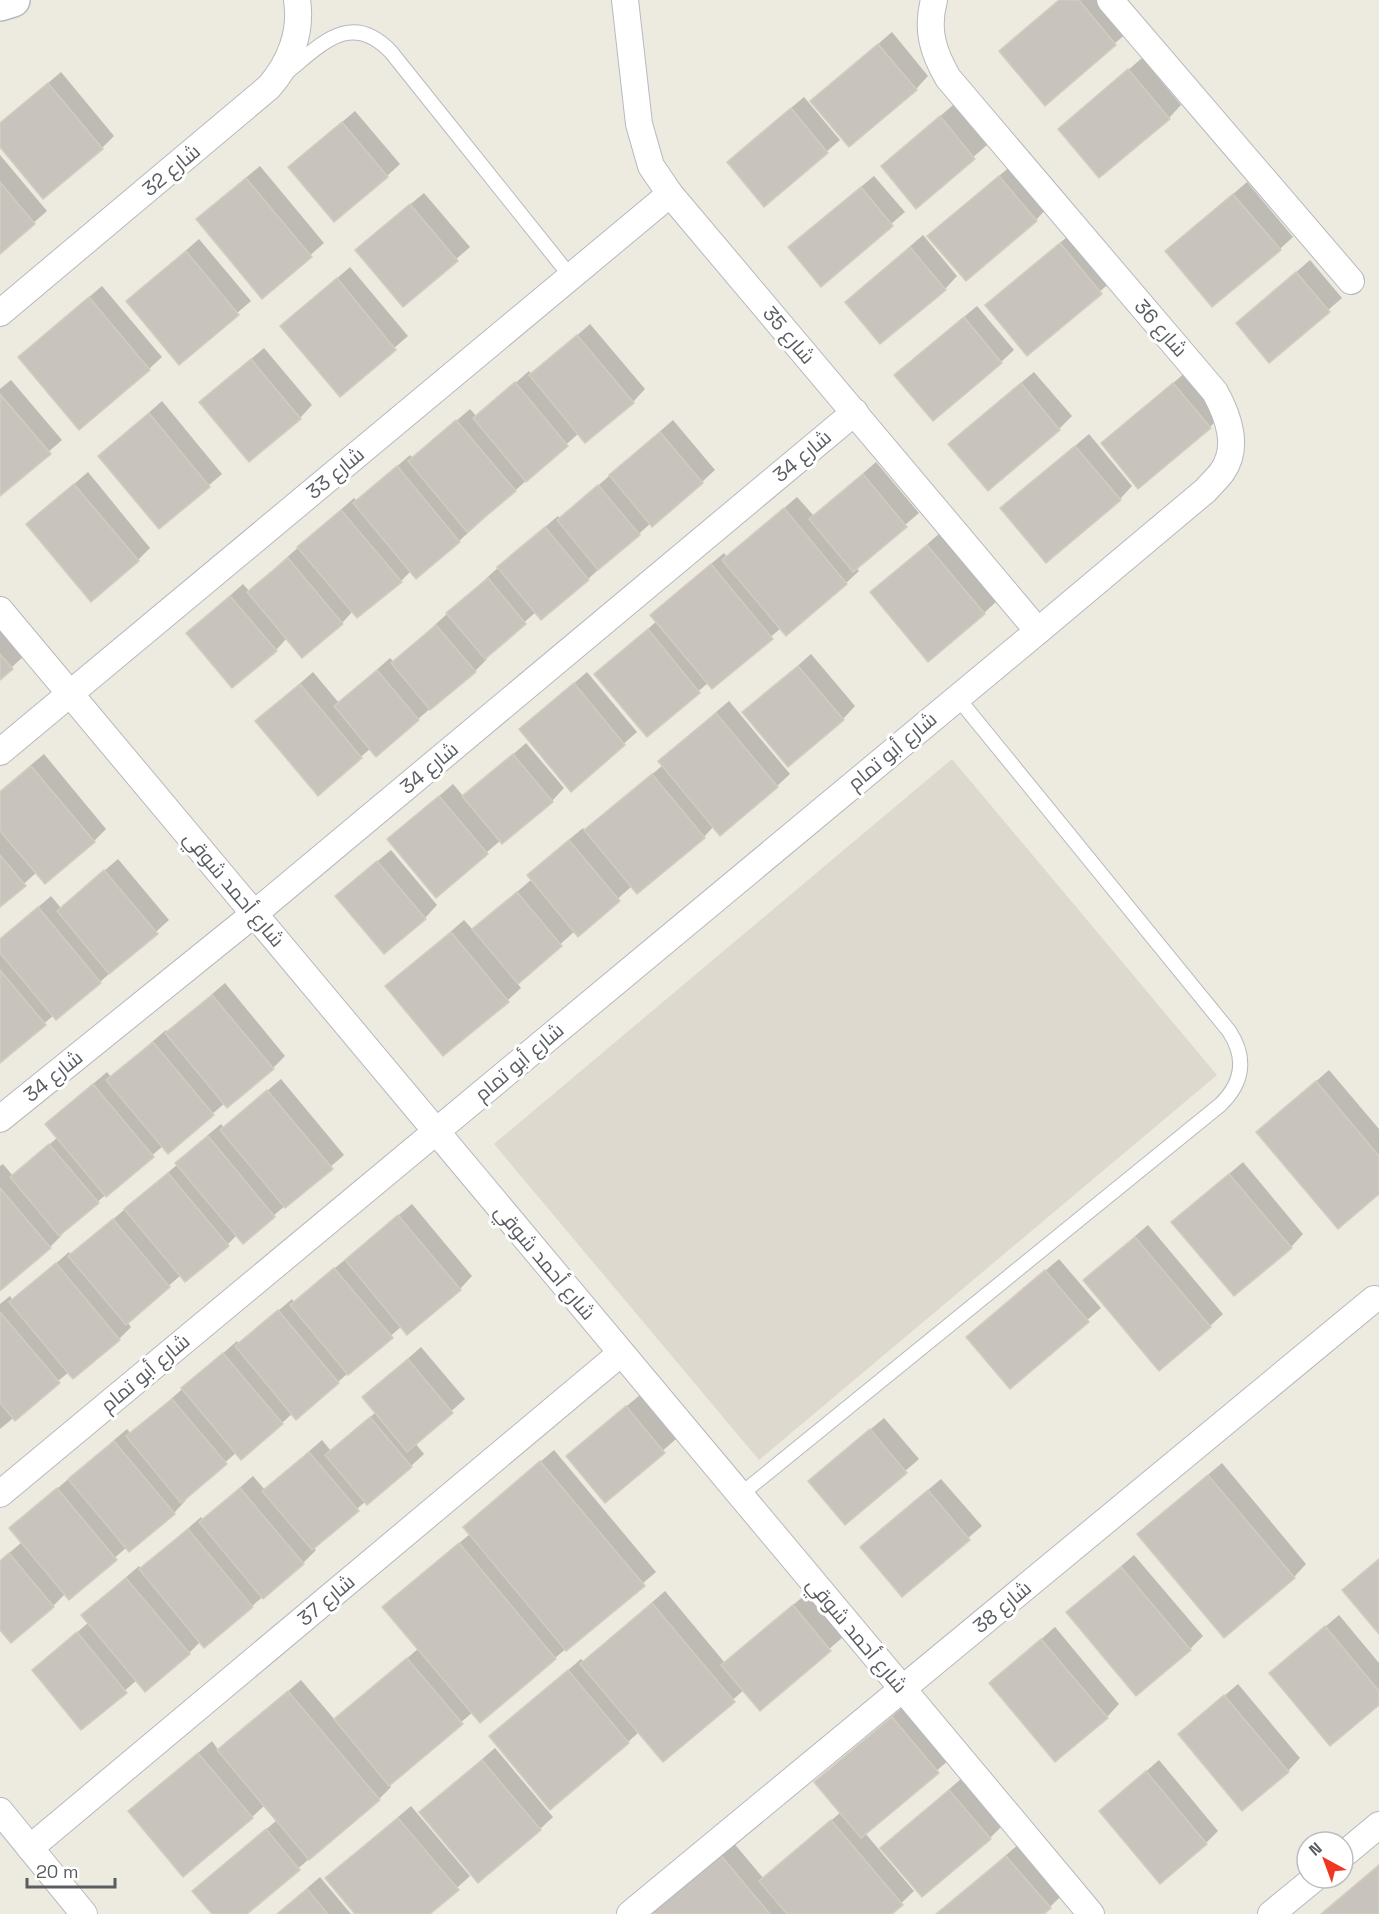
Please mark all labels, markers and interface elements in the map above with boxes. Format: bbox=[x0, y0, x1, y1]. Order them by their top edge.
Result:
street label: شارع 32 bbox=[137, 138, 206, 203]
street label: شارع 36 bbox=[1128, 294, 1193, 363]
street label: شارع 35 bbox=[756, 301, 821, 370]
street label: شارع 34 bbox=[767, 424, 837, 489]
street label: شارع 33 bbox=[301, 441, 370, 506]
street label: شارع أبو تمام bbox=[842, 706, 943, 797]
street label: شارع 34 bbox=[394, 736, 464, 801]
street label: شارع أحمد شوقي bbox=[176, 826, 290, 954]
street label: شارع أبو تمام bbox=[469, 1017, 570, 1108]
street label: شارع 34 bbox=[18, 1044, 88, 1108]
street label: شارع أحمد شوقي bbox=[487, 1199, 601, 1327]
street label: شارع أبو تمام bbox=[95, 1328, 196, 1419]
street label: شارع 37 bbox=[292, 1568, 361, 1632]
street label: شارع أحمد شوقي bbox=[799, 1572, 913, 1700]
street label: شارع 38 bbox=[967, 1575, 1037, 1640]
north arrow bbox=[1295, 1830, 1355, 1890]
text: N bbox=[1305, 1838, 1326, 1861]
scale bar bbox=[27, 1851, 116, 1889]
text: 20 m bbox=[36, 1860, 79, 1883]

